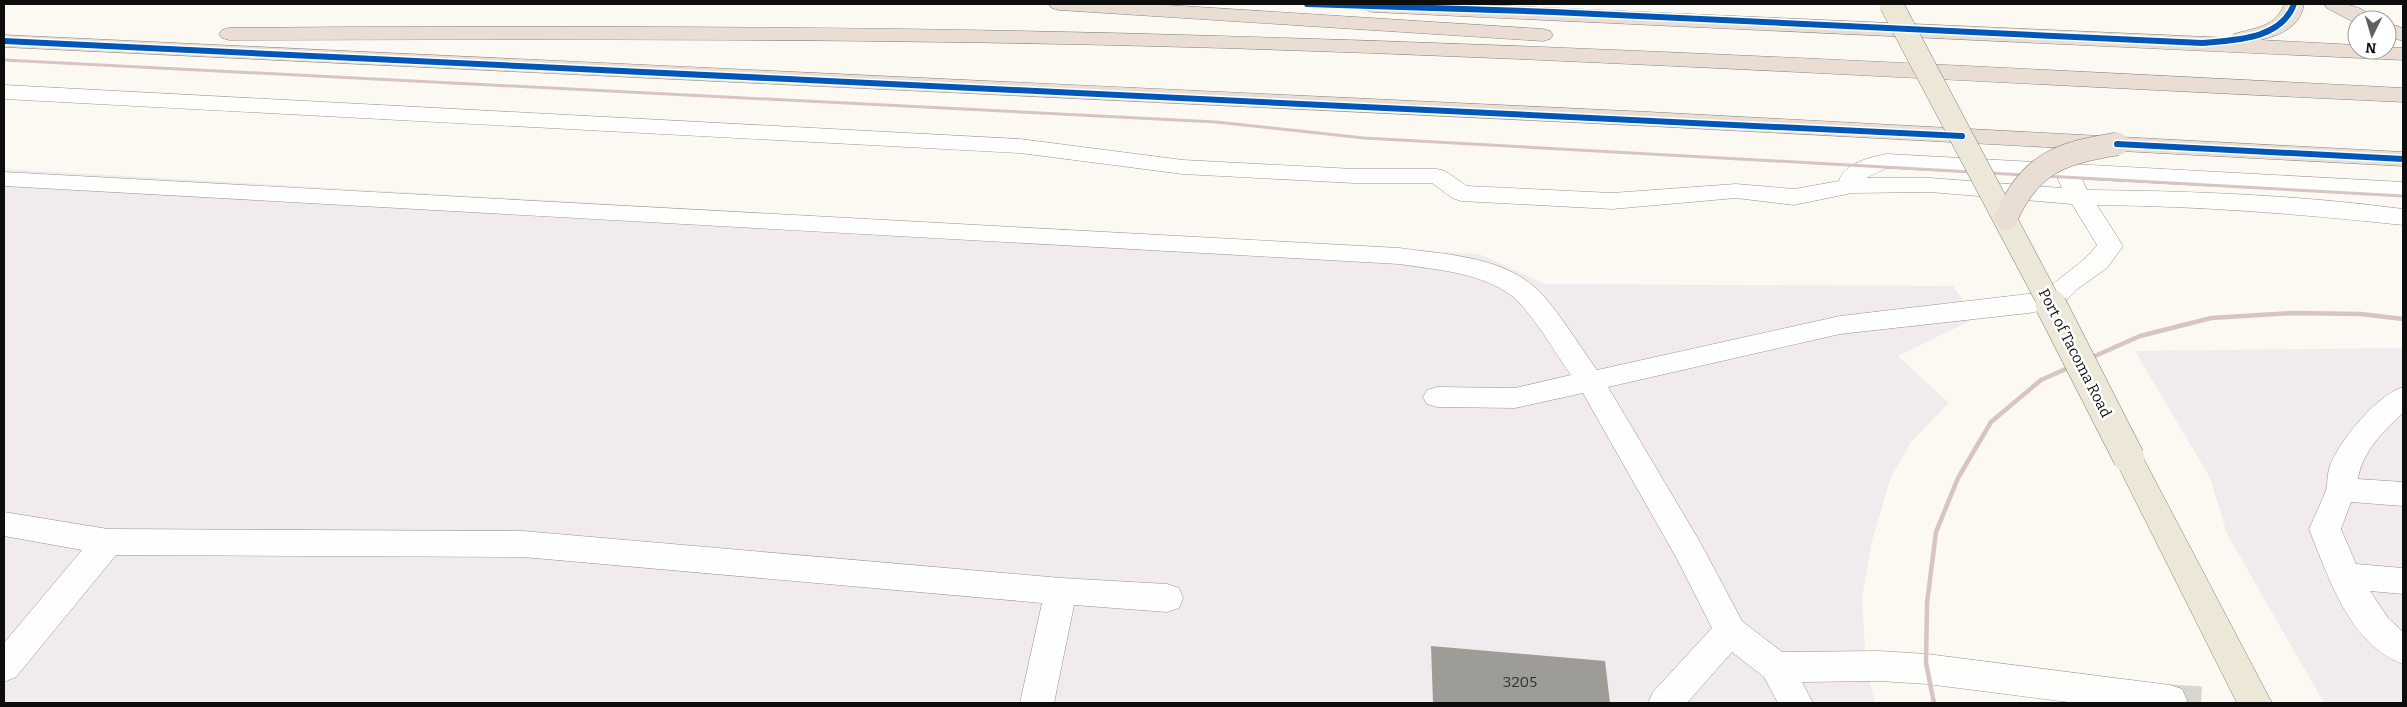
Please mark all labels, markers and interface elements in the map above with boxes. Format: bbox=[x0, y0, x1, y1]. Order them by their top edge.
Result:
north arrow bbox=[2347, 10, 2397, 60]
text: N bbox=[2365, 38, 2377, 56]
street label: Port of Tacoma Road bbox=[2035, 286, 2115, 421]
house number: 3205 bbox=[1503, 673, 1537, 691]

